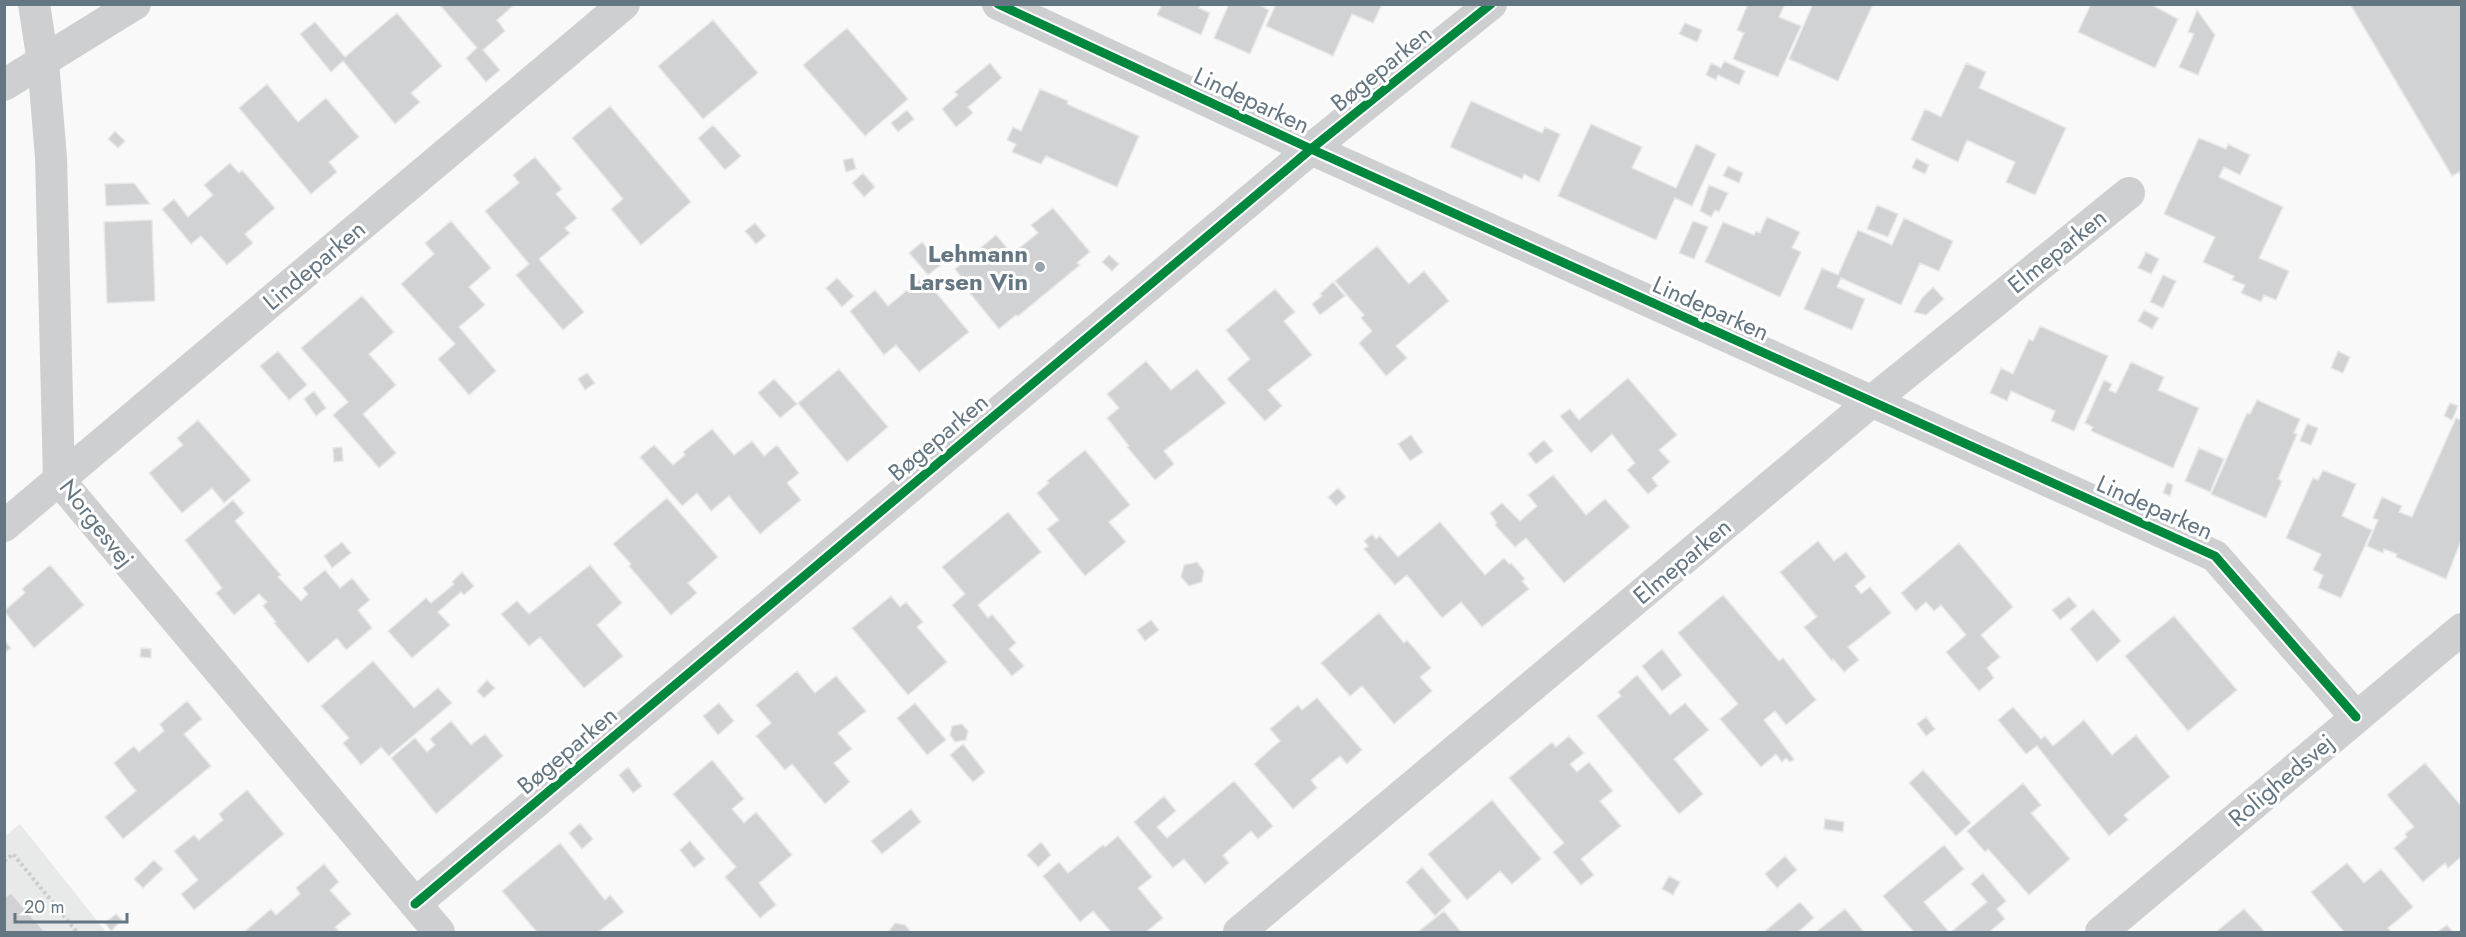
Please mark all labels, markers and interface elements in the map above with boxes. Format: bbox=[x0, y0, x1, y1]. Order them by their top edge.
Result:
street label: Bøgeparken bbox=[1323, 16, 1439, 120]
street label: Lindeparken bbox=[1188, 58, 1316, 142]
street label: Elmeparken bbox=[2000, 200, 2114, 302]
street label: Lindeparken bbox=[255, 212, 373, 318]
place label: Lehmann Larsen Vin bbox=[909, 236, 1028, 299]
marker: Lehmann Larsen Vin bbox=[1033, 260, 1047, 274]
street label: Lindeparken bbox=[1647, 267, 1775, 349]
street label: Bøgeparken bbox=[880, 385, 996, 489]
street label: Lindeparken bbox=[2091, 466, 2219, 548]
street label: Norgesvej bbox=[51, 471, 143, 575]
street label: Elmeparken bbox=[1625, 510, 1739, 612]
street label: Bøgeparken bbox=[509, 698, 625, 802]
street label: Rolighedsvej bbox=[2220, 725, 2342, 835]
scale bar bbox=[15, 886, 128, 924]
text: 20 m bbox=[24, 894, 64, 920]

